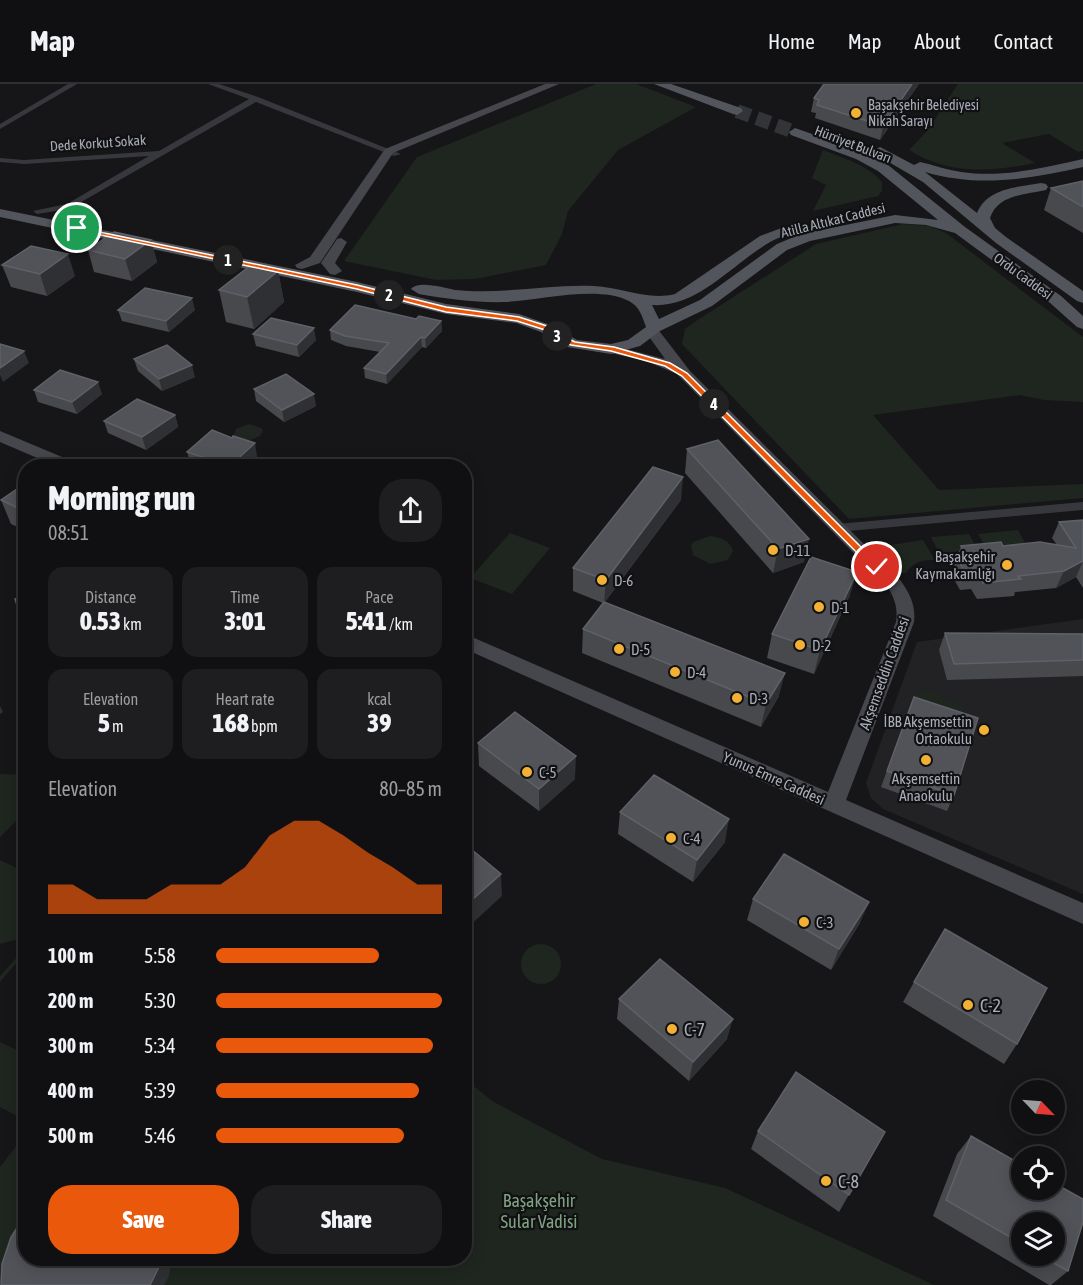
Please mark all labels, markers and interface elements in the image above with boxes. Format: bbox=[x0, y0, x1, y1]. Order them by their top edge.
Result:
text: Map bbox=[30, 25, 75, 57]
text: Home bbox=[768, 29, 815, 53]
text: Map bbox=[848, 29, 882, 53]
text: About bbox=[915, 29, 961, 53]
text: Contact bbox=[994, 29, 1053, 53]
place label: Başakşehir Belediyesi Nikah Sarayı bbox=[868, 97, 979, 129]
marker: Başakşehir Belediyesi Nikah Sarayı bbox=[849, 106, 863, 120]
street label: Hürriyet Bulvarı bbox=[812, 122, 894, 166]
street label: Dede Korkut Sokak bbox=[49, 132, 147, 154]
street label: Atilla Altıkat Caddesi bbox=[779, 199, 887, 241]
pin bbox=[51, 202, 102, 253]
icon: arrive bbox=[60, 211, 93, 244]
pin: 1 bbox=[213, 245, 243, 275]
street label: Ordu Caddesi bbox=[991, 249, 1055, 303]
text: 1 bbox=[224, 251, 232, 269]
pin: 2 bbox=[374, 280, 404, 310]
text: 2 bbox=[385, 286, 393, 304]
pin: 3 bbox=[542, 321, 572, 351]
text: 3 bbox=[553, 327, 561, 345]
pin: 4 bbox=[699, 389, 729, 419]
text: 4 bbox=[710, 395, 718, 413]
text: Morning run bbox=[48, 479, 195, 517]
button: share bbox=[379, 479, 442, 542]
text: 08:51 bbox=[48, 521, 89, 544]
pin bbox=[851, 541, 902, 592]
place label: D-11 bbox=[785, 542, 811, 559]
marker: D-11 bbox=[766, 543, 780, 557]
place label: Başakşehir Kaymakamlığı bbox=[915, 548, 996, 582]
icon: check bbox=[860, 550, 893, 583]
marker: Başakşehir Kaymakamlığı bbox=[1000, 558, 1014, 572]
place label: D-6 bbox=[614, 572, 633, 589]
marker: D-6 bbox=[595, 573, 609, 587]
text: Distance bbox=[85, 588, 136, 606]
text: Time bbox=[230, 588, 260, 606]
text: Pace bbox=[365, 588, 393, 606]
place label: D-1 bbox=[831, 599, 849, 616]
marker: D-1 bbox=[812, 600, 826, 614]
text: 0.53 bbox=[80, 606, 121, 636]
text: 3:01 bbox=[224, 606, 266, 636]
text: 5:41 bbox=[346, 606, 387, 636]
street label: Akşemseddin Caddesi bbox=[856, 614, 912, 732]
text: km bbox=[121, 615, 142, 633]
text: /km bbox=[387, 615, 413, 633]
place label: D-2 bbox=[812, 637, 831, 654]
marker: D-2 bbox=[793, 638, 807, 652]
place label: D-5 bbox=[631, 641, 650, 658]
marker: D-5 bbox=[612, 642, 626, 656]
place label: D-4 bbox=[687, 664, 706, 681]
marker: D-4 bbox=[668, 665, 682, 679]
text: Elevation bbox=[83, 690, 138, 708]
text: Heart rate bbox=[216, 690, 274, 708]
text: kcal bbox=[367, 690, 391, 708]
place label: D-3 bbox=[749, 690, 768, 707]
marker: D-3 bbox=[730, 691, 744, 705]
text: 5 bbox=[98, 708, 110, 738]
text: 168 bbox=[212, 708, 249, 738]
text: 39 bbox=[367, 708, 392, 738]
place label: İBB Akşemsettin Ortaokulu bbox=[884, 713, 972, 747]
text: m bbox=[110, 717, 124, 735]
text: bpm bbox=[249, 717, 278, 735]
marker: İBB Akşemsettin Ortaokulu bbox=[977, 723, 991, 737]
street label: Yunus Emre Caddesi bbox=[720, 748, 828, 808]
marker: Akşemsettin Anaokulu bbox=[919, 753, 933, 767]
place label: C-5 bbox=[539, 764, 557, 781]
marker: C-5 bbox=[520, 765, 534, 779]
place label: Akşemsettin Anaokulu bbox=[892, 770, 960, 804]
text: Elevation bbox=[48, 777, 117, 800]
text: 80–85 m bbox=[379, 777, 442, 800]
place label: C-4 bbox=[683, 830, 701, 847]
marker: C-4 bbox=[664, 831, 678, 845]
place label: C-3 bbox=[816, 914, 834, 931]
marker: C-3 bbox=[797, 915, 811, 929]
text: 100 m bbox=[48, 944, 93, 967]
text: 5:58 bbox=[144, 944, 176, 967]
text: 200 m bbox=[48, 989, 93, 1012]
text: 5:30 bbox=[144, 989, 176, 1012]
place label: C-2 bbox=[980, 995, 1001, 1016]
marker: C-2 bbox=[961, 998, 975, 1012]
place label: C-7 bbox=[684, 1019, 705, 1040]
marker: C-7 bbox=[665, 1022, 679, 1036]
text: 300 m bbox=[48, 1034, 93, 1057]
text: 5:34 bbox=[144, 1034, 176, 1057]
text: 400 m bbox=[48, 1079, 93, 1102]
text: 5:39 bbox=[144, 1079, 176, 1102]
north arrow bbox=[1011, 1080, 1065, 1134]
map controls bbox=[1011, 1080, 1065, 1266]
text: 500 m bbox=[48, 1124, 93, 1147]
text: 5:46 bbox=[144, 1124, 176, 1147]
button: locate bbox=[1011, 1146, 1065, 1200]
place label: C-8 bbox=[838, 1171, 859, 1192]
marker: C-8 bbox=[819, 1174, 833, 1188]
button: Save bbox=[48, 1185, 239, 1254]
button: Share bbox=[251, 1185, 442, 1254]
park label: Başakşehir Sular Vadisi bbox=[501, 1190, 578, 1232]
button: layers bbox=[1011, 1212, 1065, 1266]

